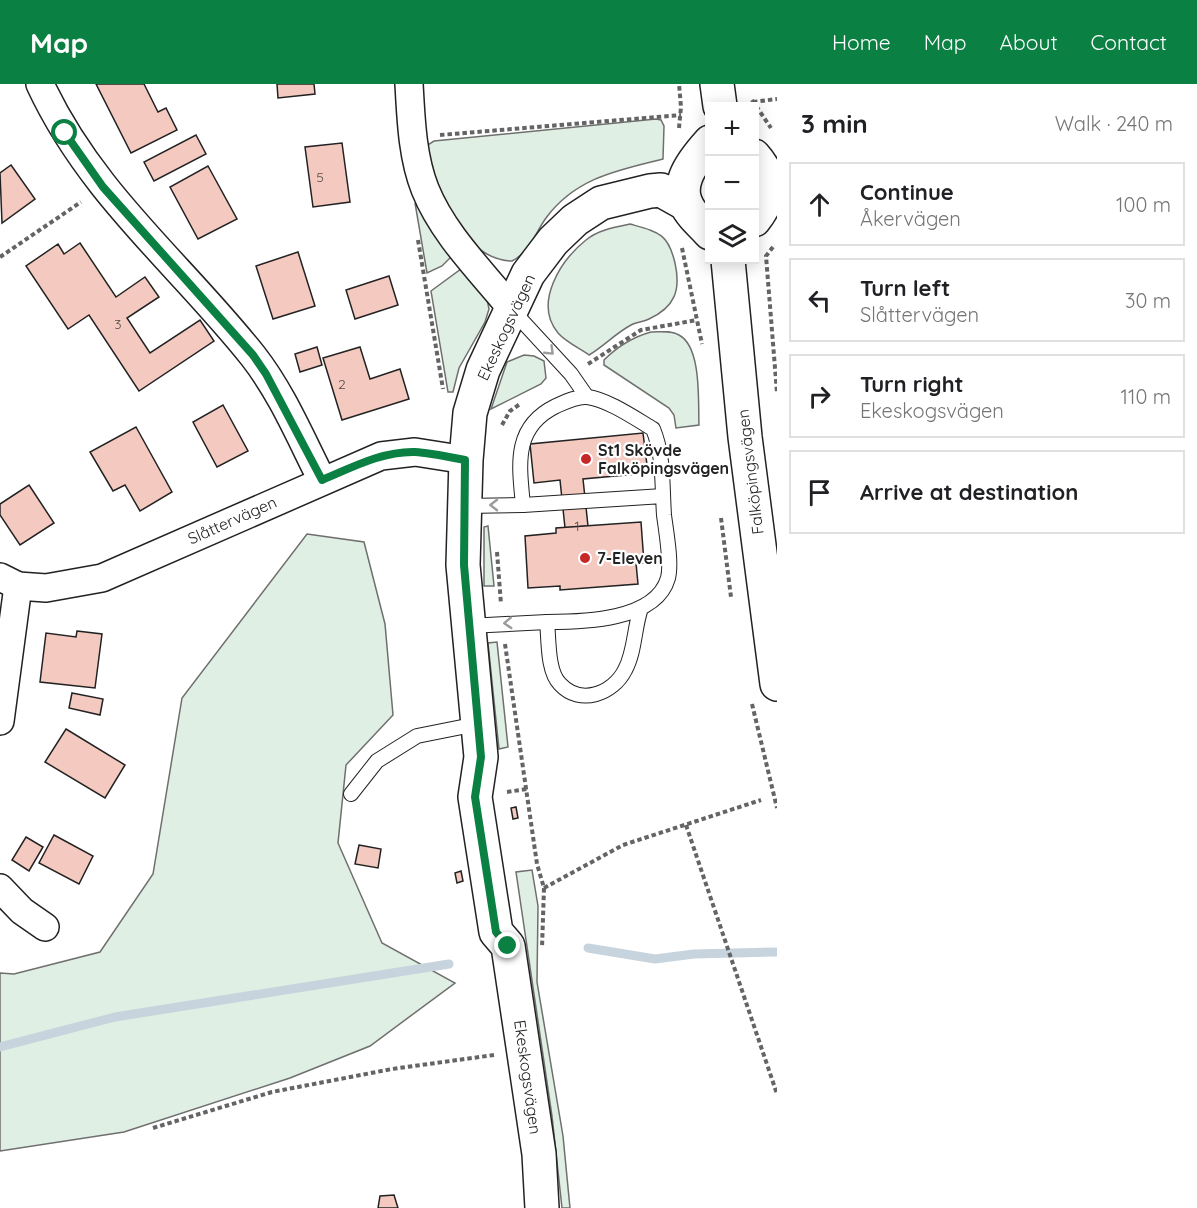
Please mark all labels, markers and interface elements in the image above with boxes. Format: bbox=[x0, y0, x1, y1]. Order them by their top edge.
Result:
text: Map bbox=[30, 25, 88, 60]
text: Home bbox=[832, 29, 891, 55]
text: Map bbox=[924, 29, 967, 55]
text: About bbox=[1000, 29, 1058, 55]
text: Contact bbox=[1091, 29, 1167, 55]
map controls bbox=[705, 102, 759, 264]
button: + bbox=[705, 102, 759, 156]
text: 3 min bbox=[801, 107, 868, 140]
text: Walk · 240 m bbox=[1055, 111, 1173, 136]
route start bbox=[51, 119, 77, 145]
button: − bbox=[705, 156, 759, 210]
house number: 5 bbox=[316, 168, 324, 186]
text: Continue bbox=[860, 178, 954, 206]
icon: ahead bbox=[803, 188, 836, 221]
text: 100 m bbox=[1116, 192, 1171, 217]
text: Åkervägen bbox=[860, 206, 961, 231]
button: layers bbox=[705, 210, 759, 264]
street label: Ekeskogsvägen bbox=[473, 271, 539, 383]
text: Turn left bbox=[860, 274, 950, 302]
icon: left bbox=[803, 284, 836, 317]
text: 30 m bbox=[1125, 288, 1171, 313]
text: Slåttervägen bbox=[860, 302, 979, 327]
house number: 3 bbox=[114, 315, 122, 333]
one-way arrow bbox=[544, 344, 554, 355]
text: Turn right bbox=[860, 370, 964, 398]
house number: 2 bbox=[338, 375, 346, 393]
icon: right bbox=[803, 380, 836, 413]
text: 110 m bbox=[1121, 384, 1171, 409]
text: Ekeskogsvägen bbox=[860, 398, 1004, 423]
street label: Falköpingsvägen bbox=[732, 408, 768, 536]
place label: St1 Skövde Falköpingsvägen bbox=[598, 440, 729, 478]
marker: St1 Skövde Falköpingsvägen bbox=[579, 452, 593, 466]
icon: arrive bbox=[803, 476, 836, 509]
text: Arrive at destination bbox=[860, 478, 1078, 506]
street label: Slåttervägen bbox=[184, 492, 280, 548]
one-way arrow bbox=[490, 499, 499, 511]
house number: 1 bbox=[574, 517, 580, 535]
place label: 7-Eleven bbox=[597, 548, 663, 568]
marker: 7-Eleven bbox=[578, 551, 592, 565]
one-way arrow bbox=[503, 617, 512, 630]
route end bbox=[494, 932, 520, 958]
street label: Ekeskogsvägen bbox=[510, 1019, 546, 1135]

